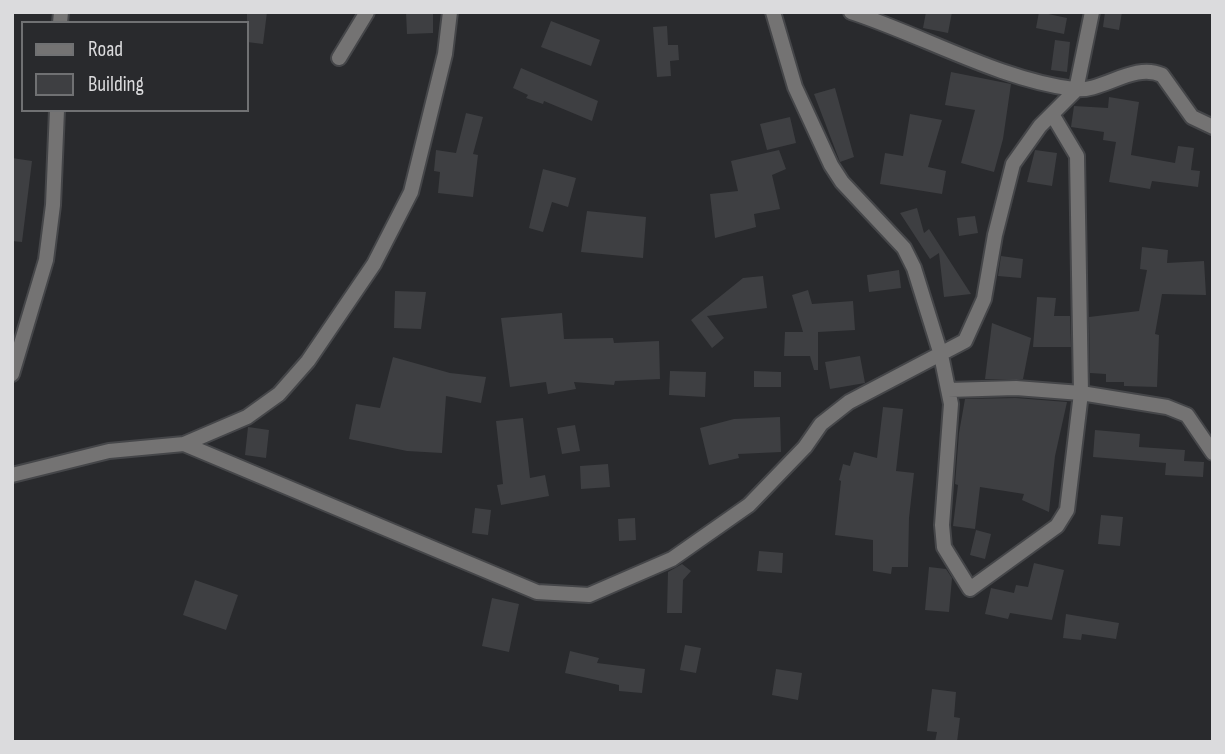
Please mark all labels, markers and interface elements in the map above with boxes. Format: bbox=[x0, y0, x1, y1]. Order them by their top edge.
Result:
legend bbox=[21, 21, 248, 112]
text: Road bbox=[88, 37, 123, 62]
text: Building bbox=[88, 72, 144, 97]

